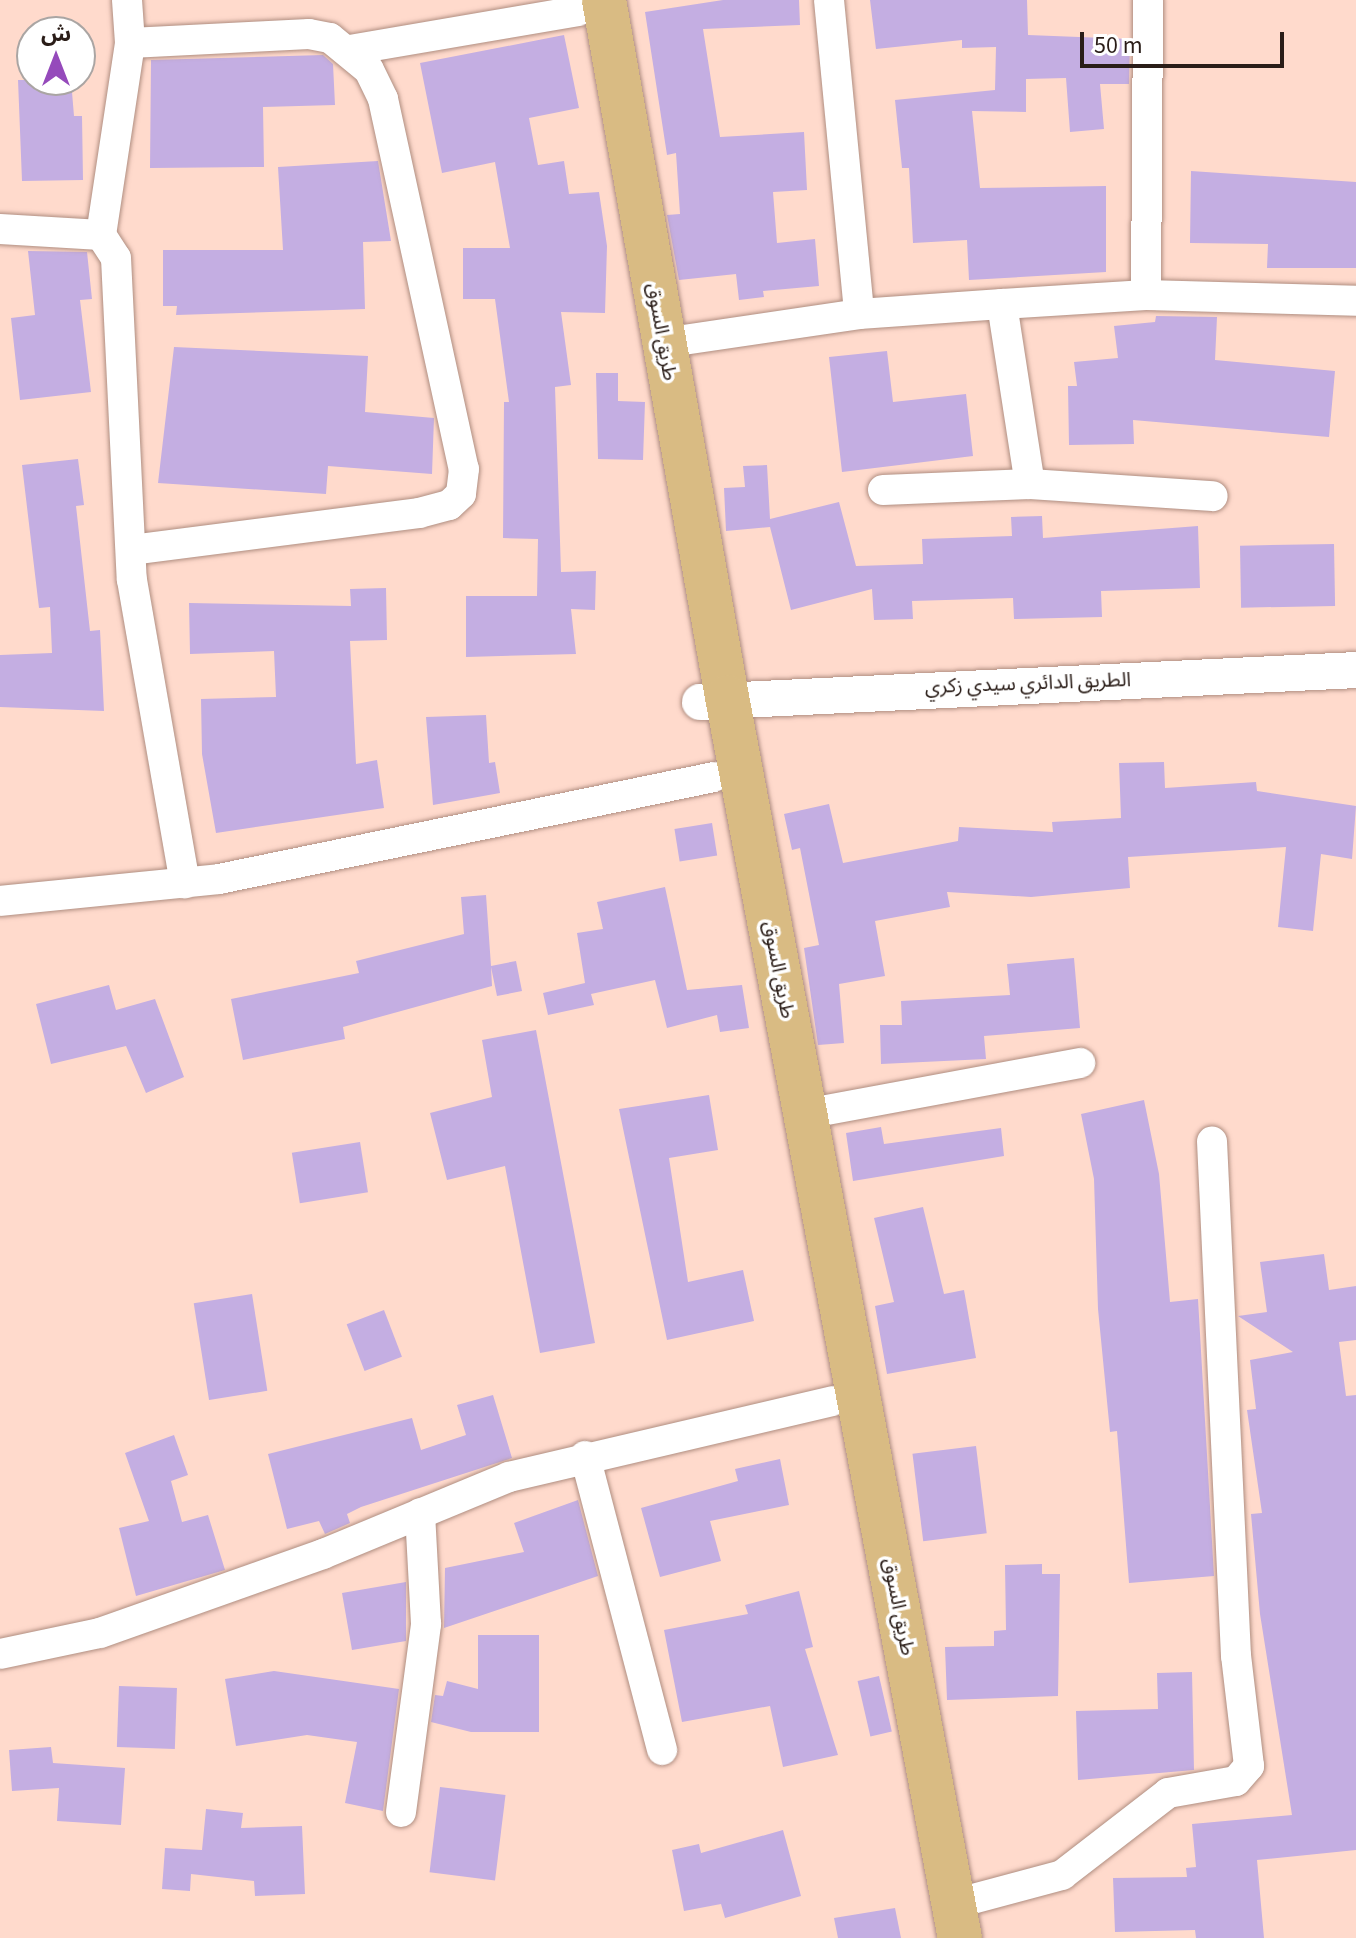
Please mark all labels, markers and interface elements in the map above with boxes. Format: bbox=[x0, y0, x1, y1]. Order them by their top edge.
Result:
north arrow bbox=[16, 16, 96, 96]
scale bar bbox=[1084, 16, 1288, 66]
text: ش bbox=[41, 18, 71, 50]
text: 50 m bbox=[1094, 28, 1143, 63]
street label: طريق السوق bbox=[641, 281, 681, 383]
street label: الطريق الدائري سيدي زكري bbox=[924, 668, 1132, 700]
street label: طريق السوق bbox=[757, 919, 799, 1021]
street label: طريق السوق bbox=[877, 1556, 919, 1658]

